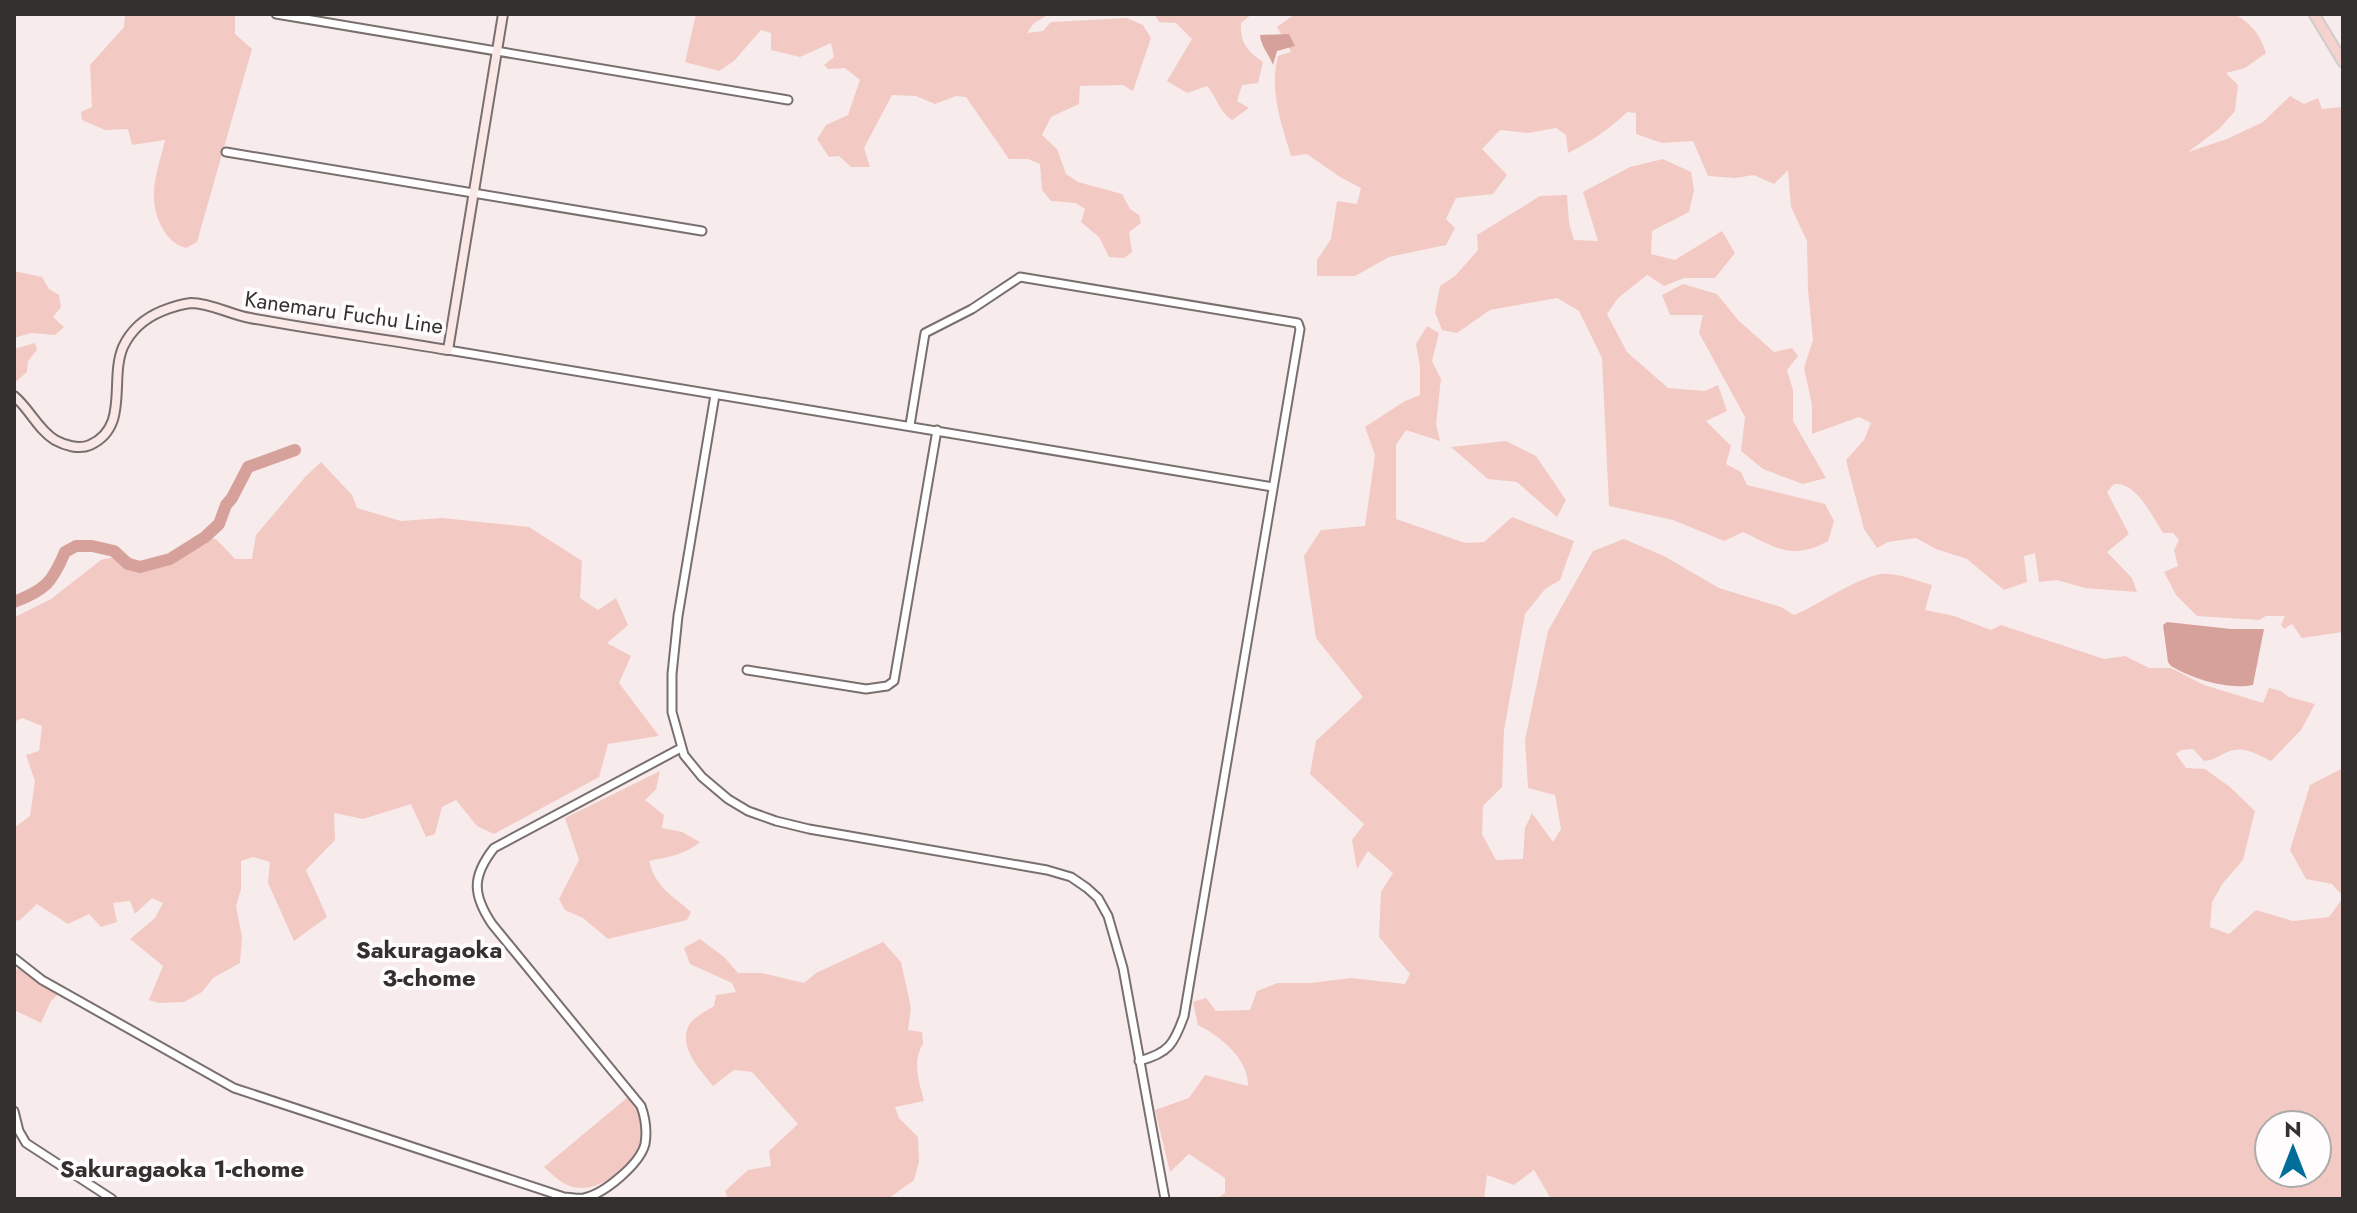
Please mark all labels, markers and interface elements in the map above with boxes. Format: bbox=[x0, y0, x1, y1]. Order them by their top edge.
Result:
street label: Kanemaru Fuchu Line bbox=[243, 282, 445, 342]
district label: Sakuragaoka 3-chome bbox=[356, 932, 502, 995]
north arrow bbox=[2253, 1109, 2333, 1189]
text: N bbox=[2284, 1113, 2302, 1145]
district label: Sakuragaoka 1-chome bbox=[60, 1151, 304, 1186]

